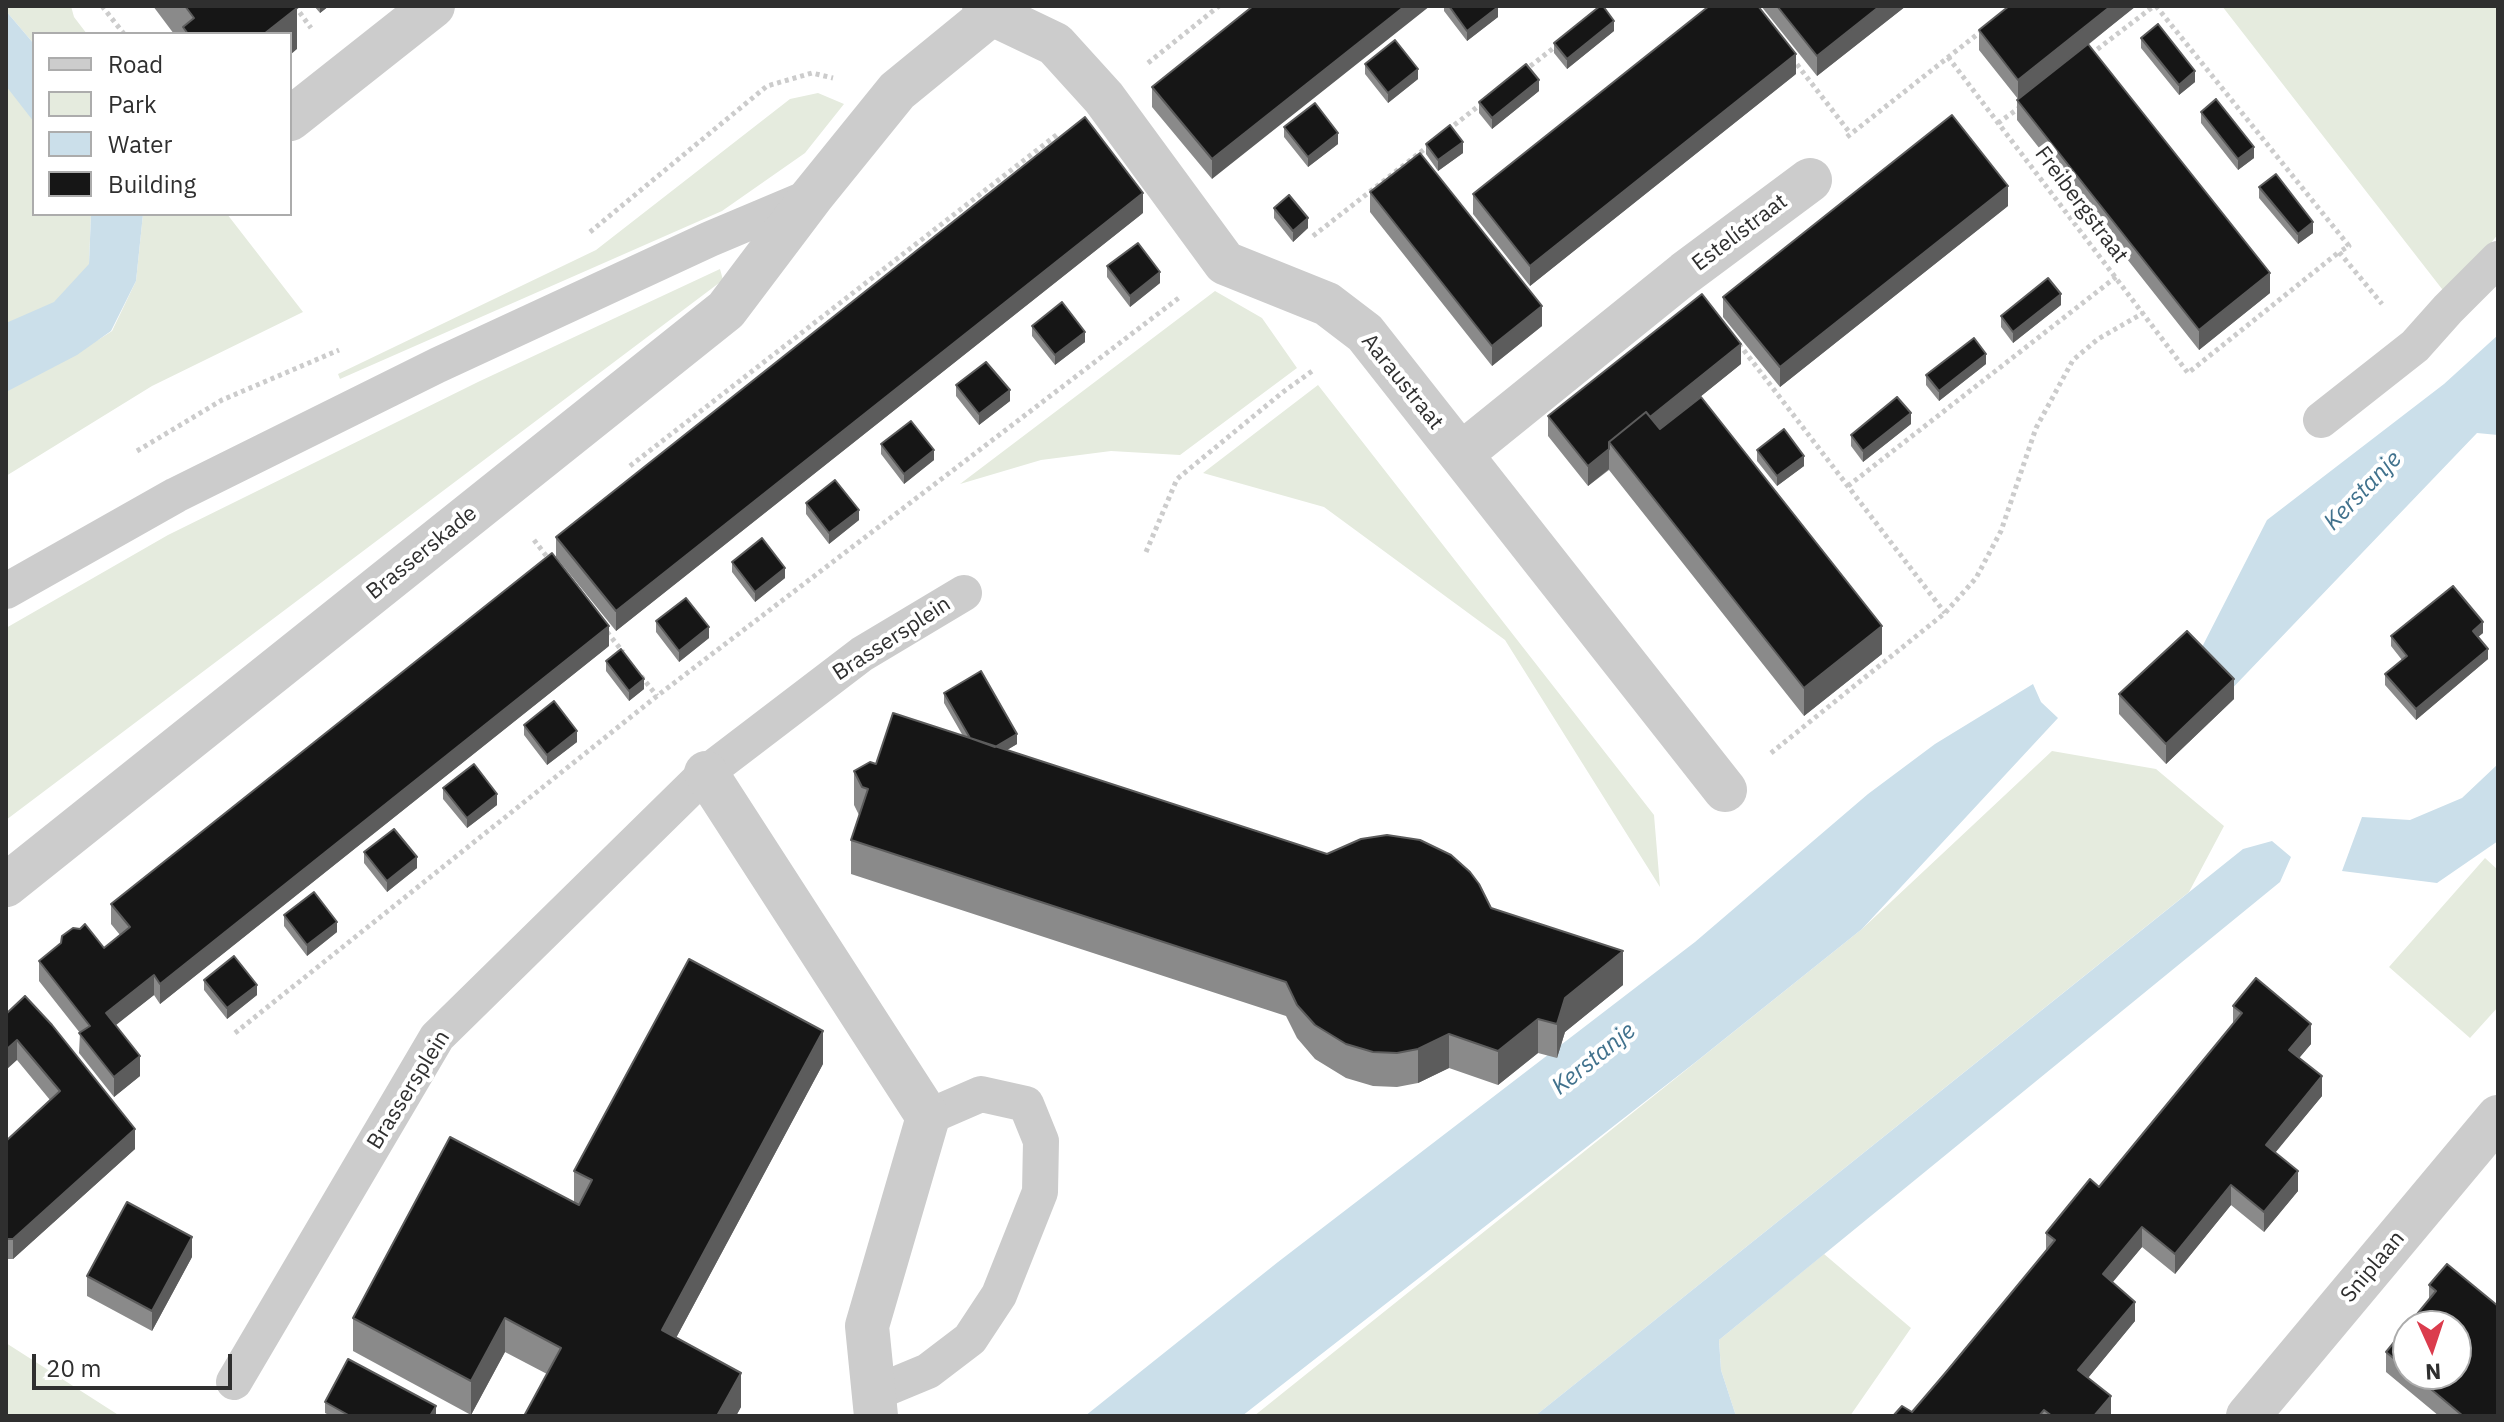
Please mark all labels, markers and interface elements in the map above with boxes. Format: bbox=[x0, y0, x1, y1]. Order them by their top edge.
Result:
legend bbox=[32, 32, 292, 216]
text: Road bbox=[108, 48, 163, 80]
text: Park bbox=[108, 88, 157, 120]
text: Water bbox=[108, 128, 172, 160]
street label: Freibergstraat bbox=[2029, 142, 2133, 268]
text: Building bbox=[108, 168, 196, 200]
street label: Estelístraat bbox=[1687, 189, 1793, 277]
street label: Aaraustraat bbox=[1355, 329, 1449, 435]
water label: Kerstanje bbox=[2318, 445, 2408, 537]
street label: Brasserskade bbox=[361, 500, 483, 606]
street label: Brassersplein bbox=[828, 591, 956, 687]
water label: Kerstanje bbox=[1546, 1017, 1642, 1101]
street label: Brassersplein bbox=[362, 1026, 456, 1154]
street label: Sniplaan bbox=[2335, 1226, 2411, 1308]
north arrow bbox=[2392, 1310, 2472, 1390]
scale bar bbox=[36, 1338, 236, 1388]
text: 20 m bbox=[46, 1352, 101, 1384]
text: N bbox=[2424, 1358, 2442, 1387]

